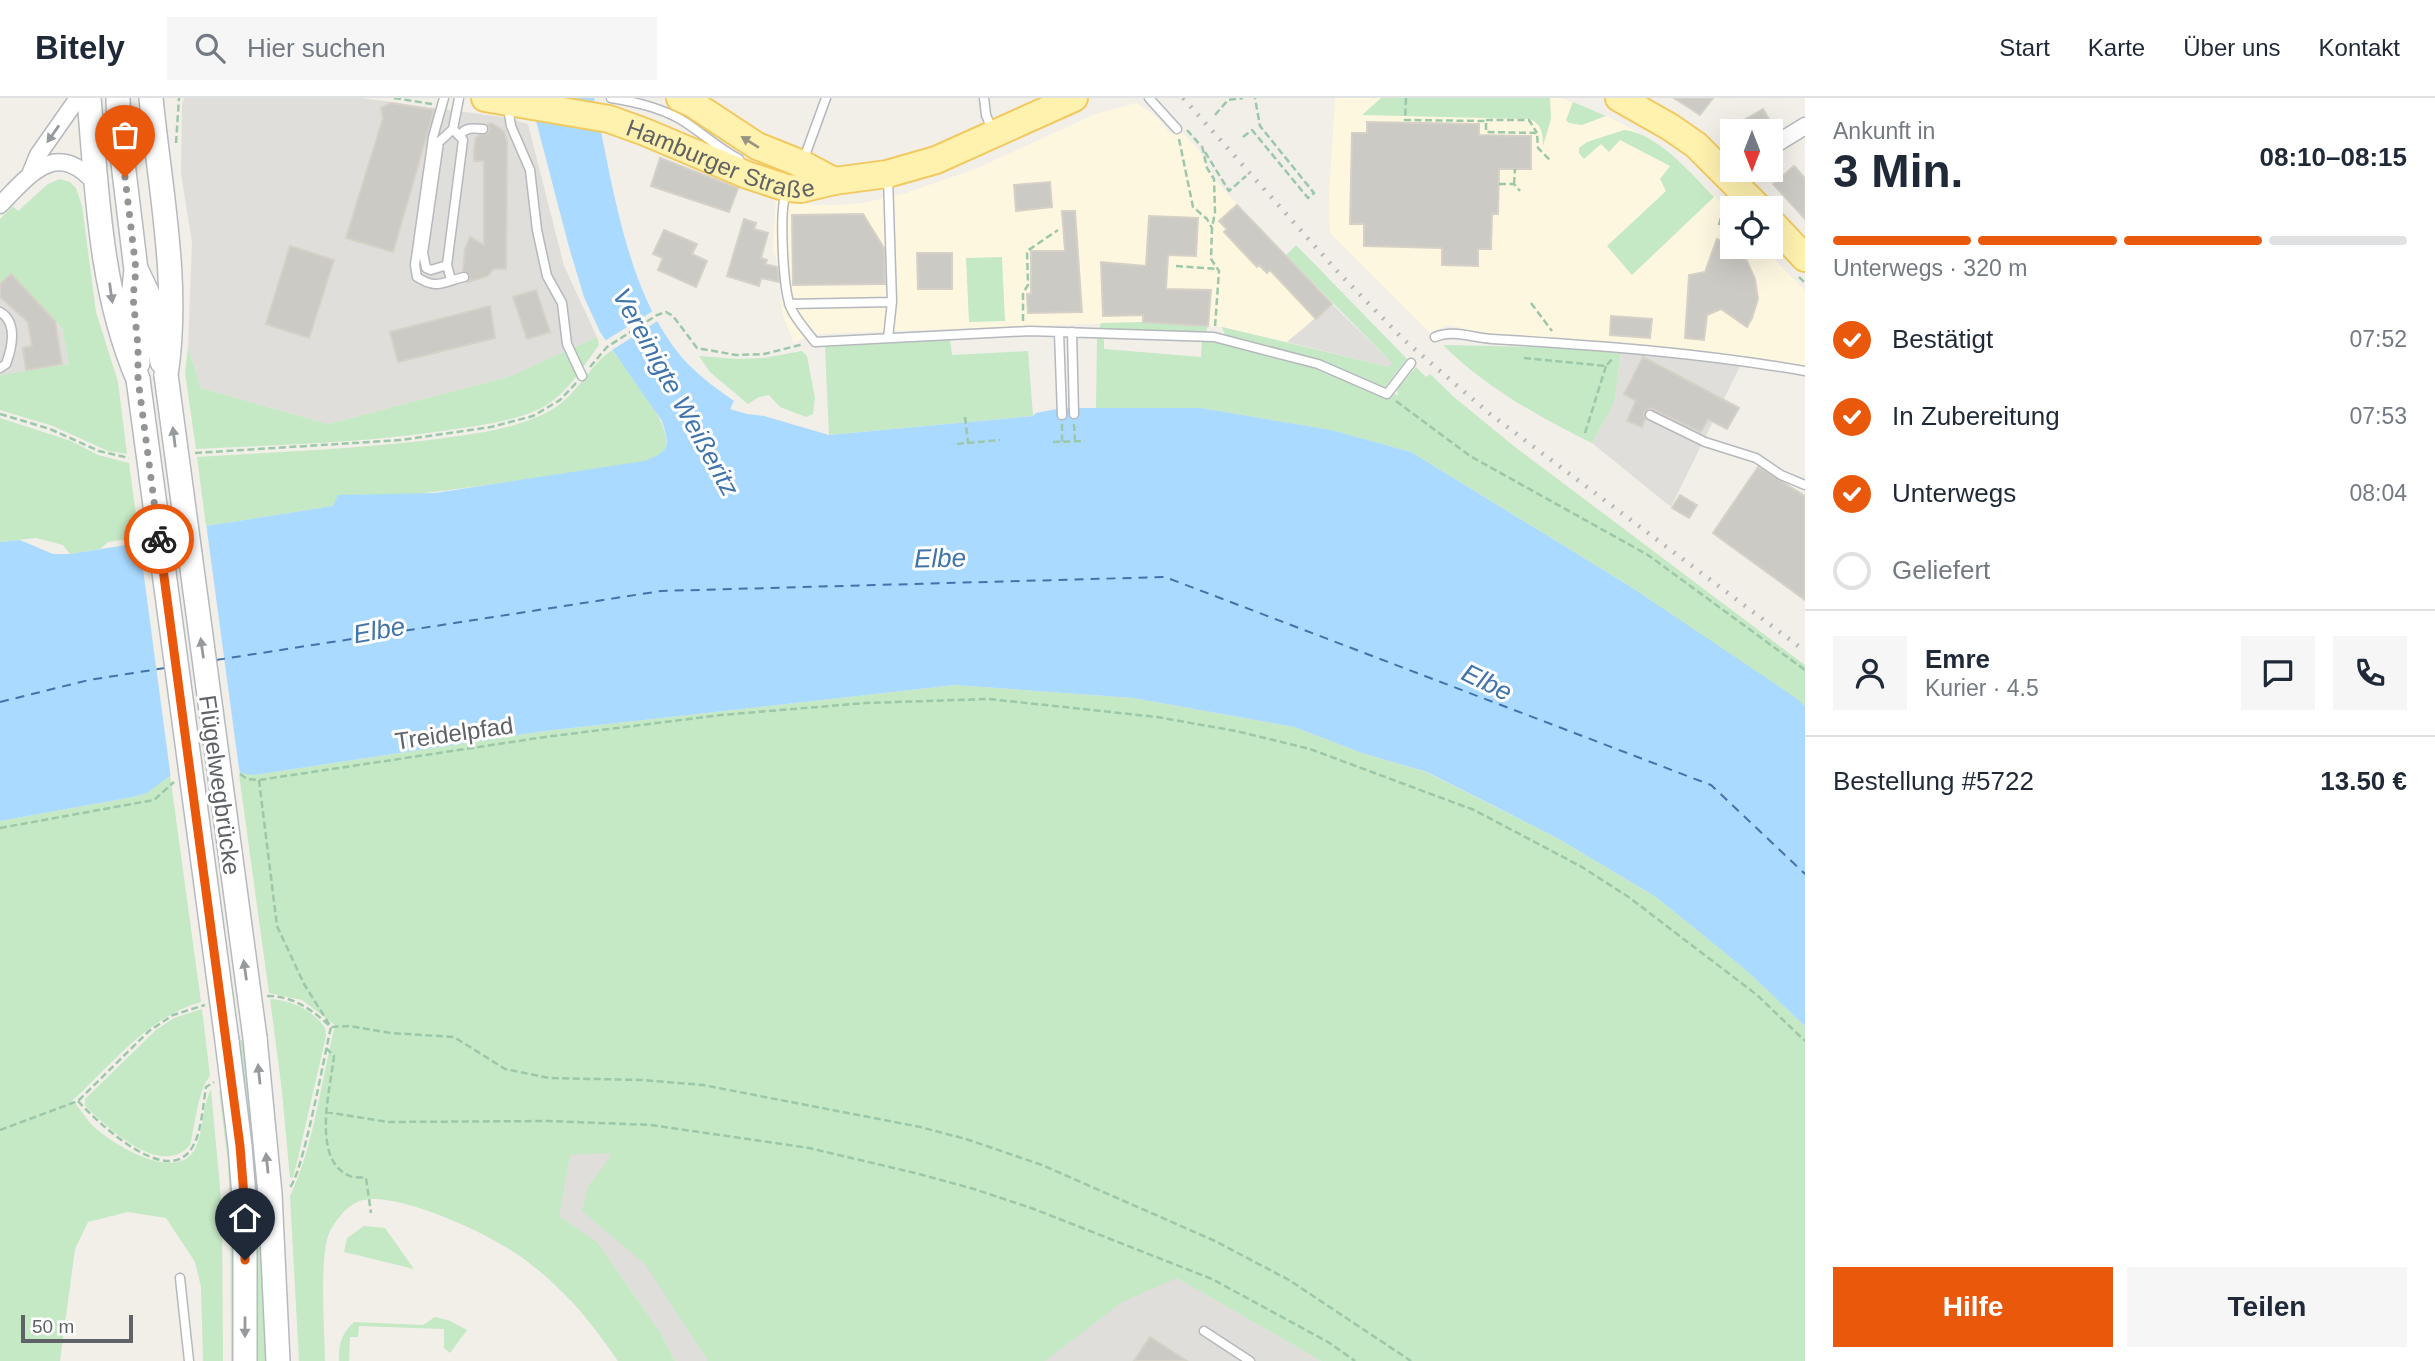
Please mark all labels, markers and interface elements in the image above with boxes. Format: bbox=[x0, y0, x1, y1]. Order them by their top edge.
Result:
search box bbox=[167, 17, 657, 80]
text: Bitely bbox=[35, 29, 125, 66]
icon: search bbox=[191, 29, 229, 67]
text: Hier suchen bbox=[247, 33, 386, 63]
text: Start bbox=[1999, 34, 2050, 61]
text: Karte bbox=[2088, 34, 2145, 61]
text: Über uns bbox=[2183, 34, 2281, 61]
text: Kontakt bbox=[2319, 34, 2400, 61]
pin bbox=[95, 105, 155, 177]
street label: Hamburger Straße bbox=[623, 113, 817, 202]
icon: bag bbox=[106, 116, 144, 154]
text: Ankunft in bbox=[1833, 118, 1935, 144]
north arrow bbox=[1720, 119, 1783, 182]
map controls bbox=[1720, 119, 1783, 259]
one-way arrow bbox=[46, 125, 60, 143]
one-way arrow bbox=[741, 135, 760, 148]
text: 08:10–08:15 bbox=[2260, 142, 2407, 172]
text: 3 Min. bbox=[1833, 145, 1963, 197]
button: locate bbox=[1720, 196, 1783, 259]
text: Unterwegs · 320 m bbox=[1833, 255, 2027, 281]
one-way arrow bbox=[106, 282, 117, 304]
water label: Vereinigte Weißeritz bbox=[606, 283, 746, 501]
icon: check bbox=[1833, 321, 1871, 359]
text: Bestätigt bbox=[1892, 324, 1993, 354]
text: 07:52 bbox=[2349, 326, 2407, 352]
icon: check bbox=[1833, 398, 1871, 436]
text: In Zubereitung bbox=[1892, 401, 2060, 431]
text: 07:53 bbox=[2349, 403, 2407, 429]
one-way arrow bbox=[168, 426, 179, 448]
icon: check bbox=[1833, 475, 1871, 513]
text: Unterwegs bbox=[1892, 478, 2016, 508]
text: 08:04 bbox=[2349, 480, 2407, 506]
courier bbox=[124, 504, 194, 574]
icon: bike bbox=[140, 520, 178, 558]
water label: Elbe bbox=[914, 543, 966, 573]
text: Geliefert bbox=[1892, 555, 1990, 585]
water label: Elbe bbox=[351, 611, 407, 649]
button: person bbox=[1833, 636, 1907, 710]
button: chat bbox=[2241, 636, 2315, 710]
button: phone bbox=[2333, 636, 2407, 710]
one-way arrow bbox=[196, 637, 207, 659]
text: Emre bbox=[1925, 644, 1990, 674]
water label: Elbe bbox=[1457, 657, 1517, 707]
text: Kurier · 4.5 bbox=[1925, 675, 2039, 701]
street label: Flügelwegbrücke bbox=[194, 693, 246, 877]
street label: Treidelpfad bbox=[393, 711, 515, 755]
text: Bestellung #5722 bbox=[1833, 766, 2034, 796]
text: 13.50 € bbox=[2320, 766, 2407, 796]
one-way arrow bbox=[240, 959, 251, 981]
one-way arrow bbox=[253, 1063, 264, 1085]
one-way arrow bbox=[261, 1152, 272, 1174]
pin bbox=[215, 1188, 275, 1260]
icon: home bbox=[226, 1199, 264, 1237]
button: Hilfe bbox=[1833, 1267, 2113, 1347]
button: Teilen bbox=[2127, 1267, 2407, 1347]
scale bar bbox=[21, 1312, 133, 1344]
text: 50 m bbox=[32, 1316, 74, 1337]
one-way arrow bbox=[239, 1316, 251, 1338]

